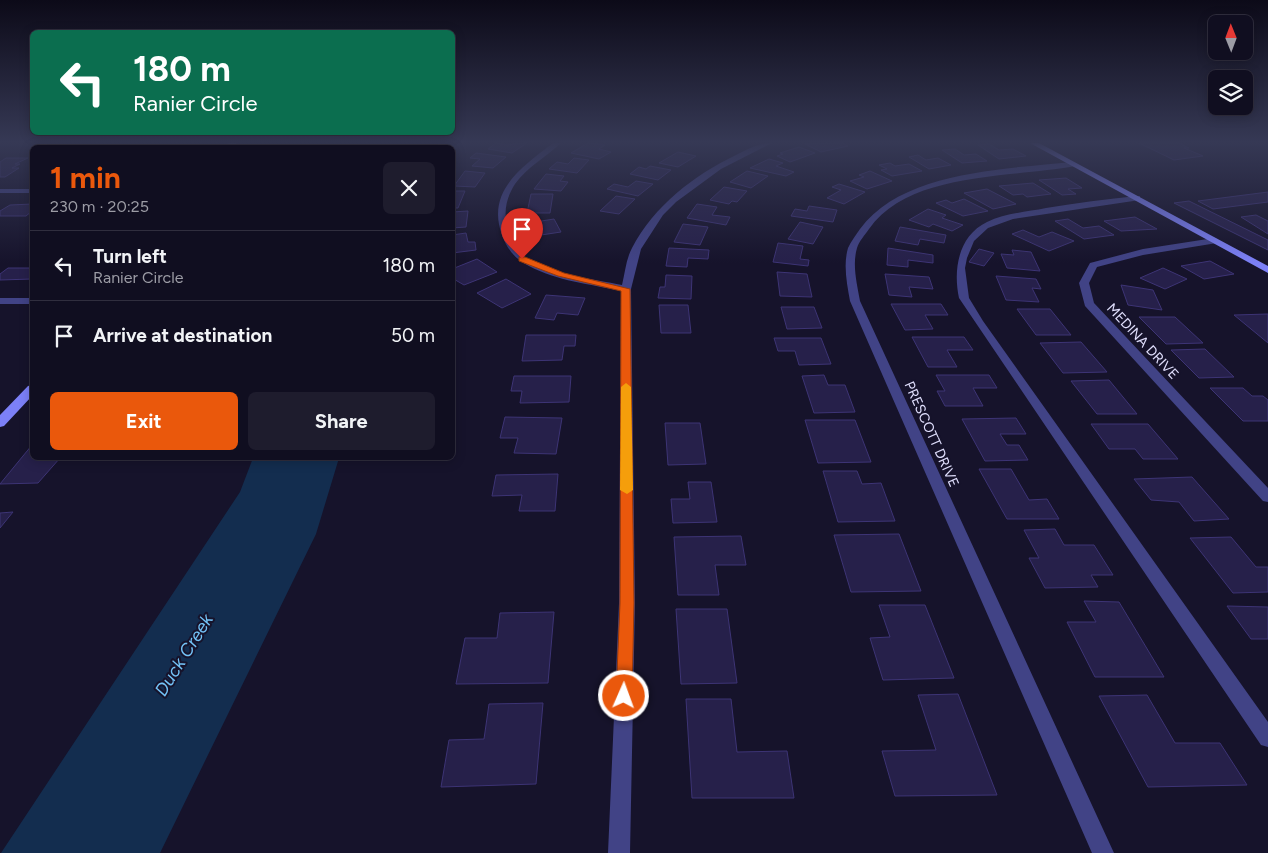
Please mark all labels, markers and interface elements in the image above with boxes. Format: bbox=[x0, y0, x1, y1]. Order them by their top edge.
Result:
north arrow bbox=[1208, 15, 1252, 60]
map controls bbox=[1208, 15, 1253, 115]
text: 180 m bbox=[133, 48, 231, 90]
icon: left bbox=[50, 50, 115, 115]
button: layers bbox=[1208, 70, 1253, 115]
text: Ranier Circle bbox=[133, 90, 257, 117]
text: 1 min bbox=[50, 159, 121, 196]
button: close bbox=[383, 162, 435, 214]
text: 230 m · 20:25 bbox=[50, 197, 149, 216]
pin bbox=[501, 208, 543, 259]
icon: arrive bbox=[508, 215, 536, 243]
text: Turn left bbox=[93, 245, 167, 268]
icon: left bbox=[50, 252, 78, 280]
text: 180 m bbox=[382, 254, 435, 277]
text: Ranier Circle bbox=[93, 268, 183, 287]
street label: MEDINA DRIVE bbox=[1103, 300, 1182, 383]
icon: arrive bbox=[50, 322, 78, 350]
text: Arrive at destination bbox=[93, 324, 272, 347]
text: 50 m bbox=[391, 324, 435, 347]
street label: PRESCOTT DRIVE bbox=[901, 379, 962, 490]
button: Exit bbox=[50, 392, 238, 450]
button: Share bbox=[248, 392, 435, 450]
water label: Duck Creek bbox=[150, 609, 219, 700]
position arrow bbox=[597, 669, 649, 721]

